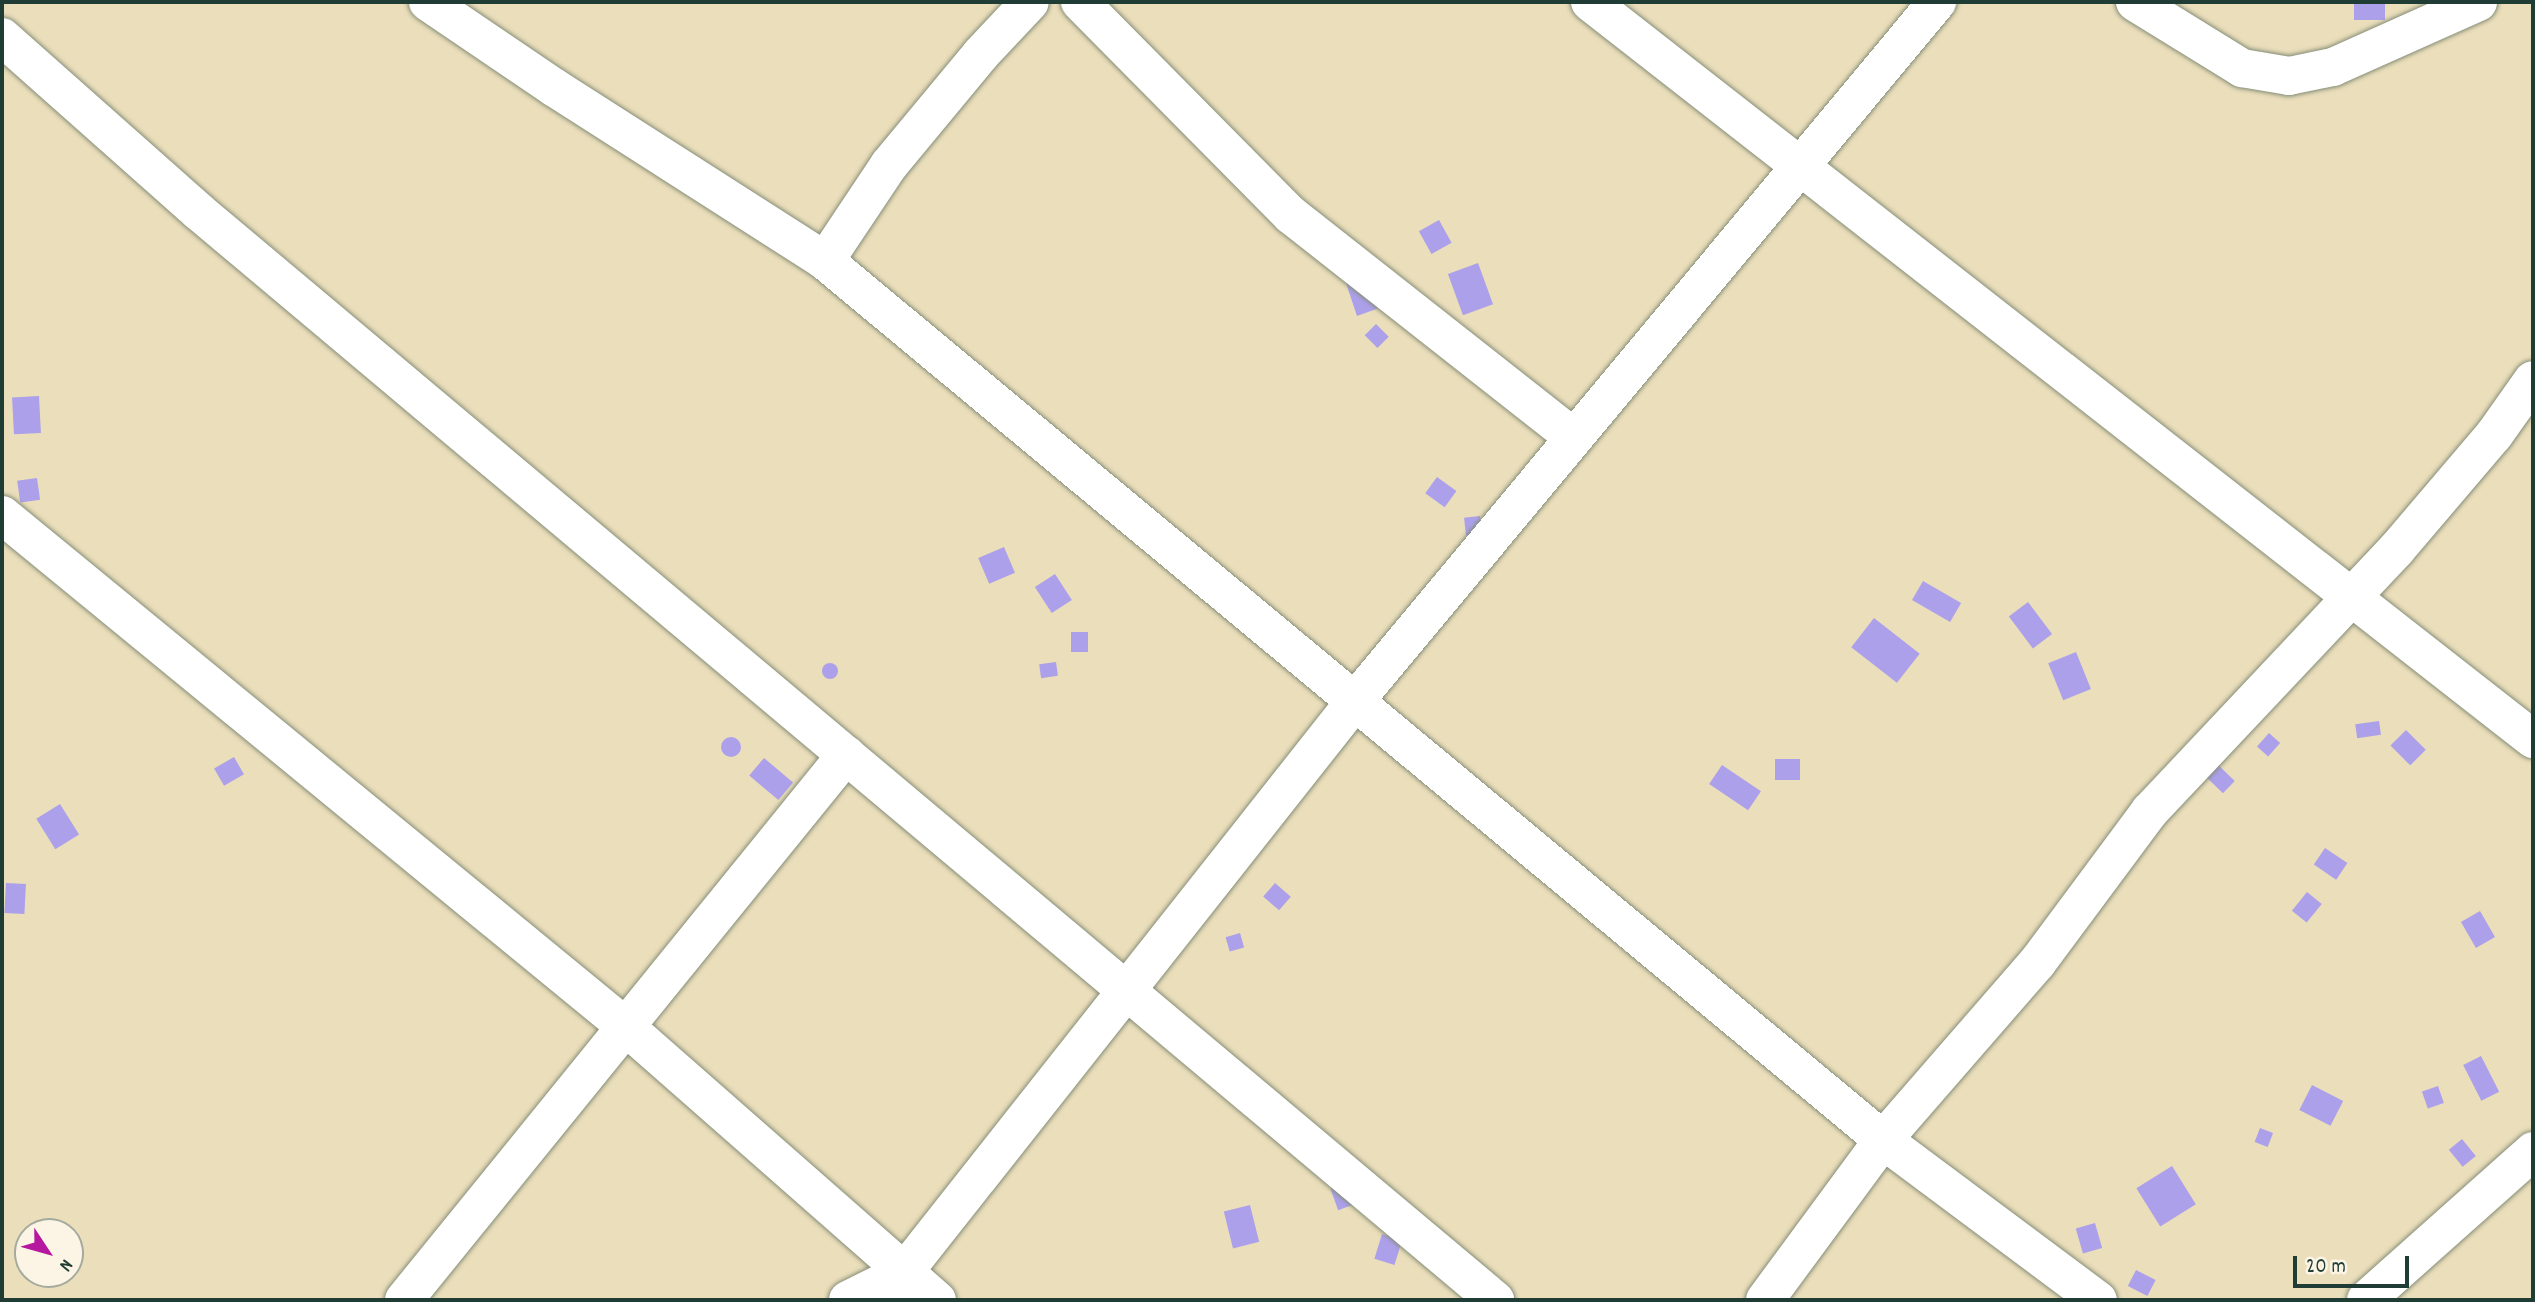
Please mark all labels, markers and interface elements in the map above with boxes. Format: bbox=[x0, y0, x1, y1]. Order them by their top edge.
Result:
north arrow bbox=[14, 1218, 84, 1288]
scale bar bbox=[2297, 1242, 2412, 1286]
text: N bbox=[51, 1253, 78, 1276]
text: 20 m bbox=[2306, 1253, 2346, 1283]

